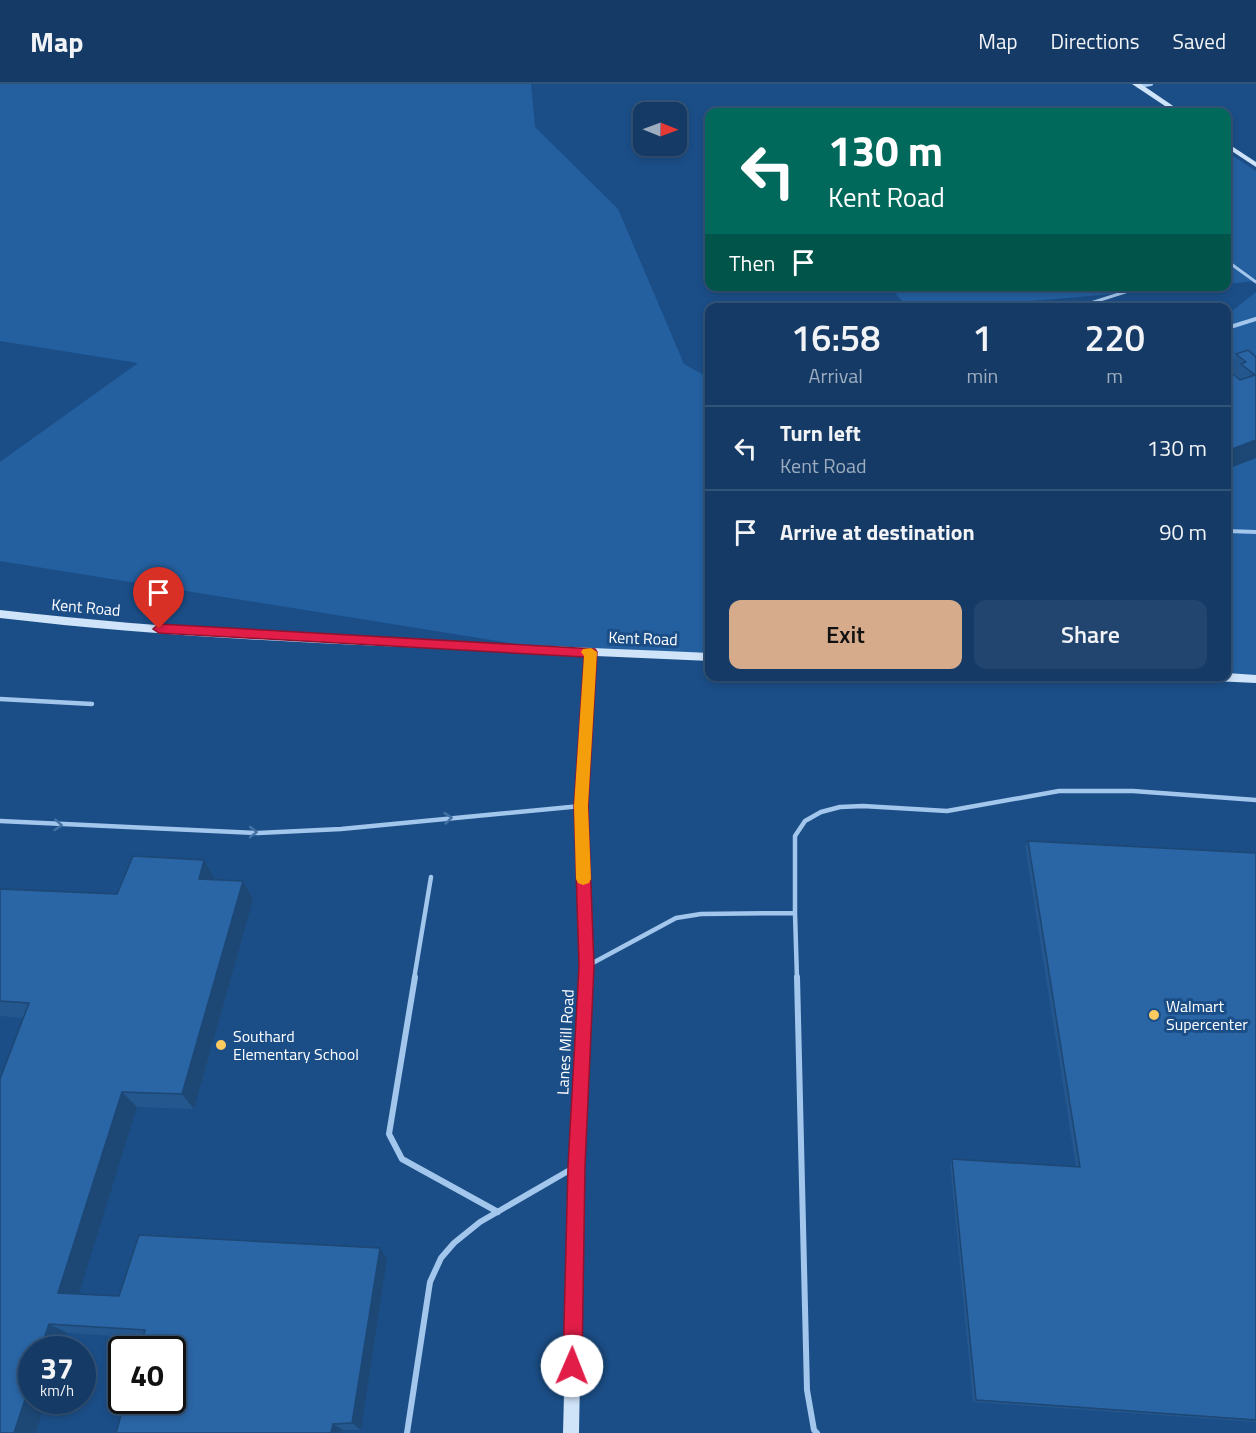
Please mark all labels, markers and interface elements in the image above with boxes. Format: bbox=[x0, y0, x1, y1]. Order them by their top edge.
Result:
text: Map bbox=[30, 20, 84, 63]
text: Map bbox=[978, 25, 1018, 57]
text: Directions bbox=[1051, 25, 1140, 57]
text: Saved bbox=[1173, 25, 1226, 57]
north arrow bbox=[633, 102, 687, 156]
map controls bbox=[633, 102, 687, 156]
text: 130 m bbox=[828, 118, 943, 182]
icon: left bbox=[729, 132, 807, 210]
text: Kent Road bbox=[828, 176, 945, 217]
text: Then bbox=[729, 246, 775, 280]
icon: arrive bbox=[787, 246, 820, 279]
text: 16:58 bbox=[791, 310, 880, 365]
text: 1 bbox=[972, 310, 992, 365]
text: 220 bbox=[1084, 310, 1145, 365]
text: Arrival bbox=[809, 360, 863, 391]
text: min bbox=[966, 360, 998, 391]
text: m bbox=[1106, 360, 1123, 391]
text: Turn left bbox=[780, 416, 861, 450]
text: 130 m bbox=[1147, 431, 1207, 465]
icon: left bbox=[729, 432, 762, 465]
text: Kent Road bbox=[780, 450, 867, 481]
text: Arrive at destination bbox=[780, 515, 975, 549]
text: 90 m bbox=[1159, 515, 1207, 549]
icon: arrive bbox=[729, 516, 762, 549]
pin bbox=[133, 567, 184, 629]
icon: arrive bbox=[142, 576, 175, 609]
street label: Kent Road bbox=[50, 592, 122, 622]
button: Exit bbox=[729, 600, 962, 669]
button: Share bbox=[974, 600, 1207, 669]
street label: Kent Road bbox=[608, 625, 678, 651]
one-way arrow bbox=[443, 812, 452, 825]
one-way arrow bbox=[54, 818, 63, 831]
one-way arrow bbox=[249, 826, 258, 839]
street label: Lanes Mill Road bbox=[550, 989, 580, 1095]
place label: Walmart Supercenter bbox=[1166, 994, 1248, 1036]
marker: Walmart Supercenter bbox=[1147, 1008, 1161, 1022]
place label: Southard Elementary School bbox=[233, 1024, 359, 1066]
marker: Southard Elementary School bbox=[214, 1038, 228, 1052]
position arrow bbox=[540, 1334, 604, 1398]
speed limit sign: 40 bbox=[108, 1336, 186, 1414]
text: 37 bbox=[40, 1345, 74, 1391]
text: km/h bbox=[40, 1379, 74, 1402]

